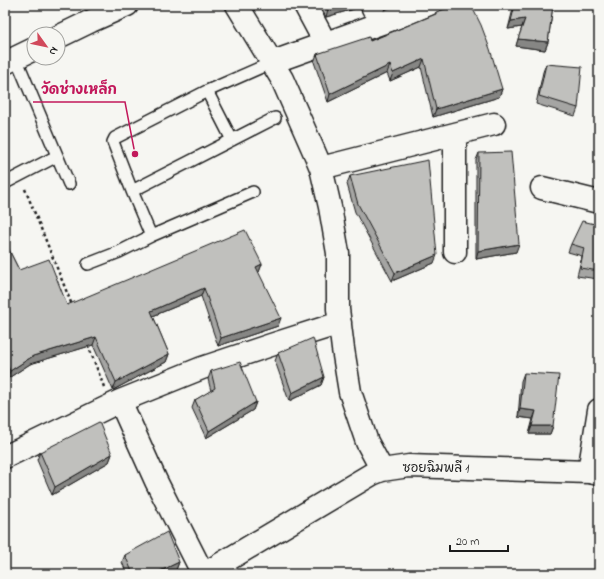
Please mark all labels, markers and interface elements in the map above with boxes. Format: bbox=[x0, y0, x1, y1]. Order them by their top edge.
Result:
north arrow bbox=[26, 26, 66, 66]
text: N bbox=[45, 43, 62, 58]
callout: วัดช่างเหล็ก bbox=[33, 76, 125, 102]
text: วัดช่างเหล็ก bbox=[41, 79, 117, 101]
street label: ซอยฉิมพลี 1 bbox=[403, 459, 469, 478]
scale bar bbox=[450, 527, 508, 553]
text: 20 m bbox=[456, 533, 479, 551]

